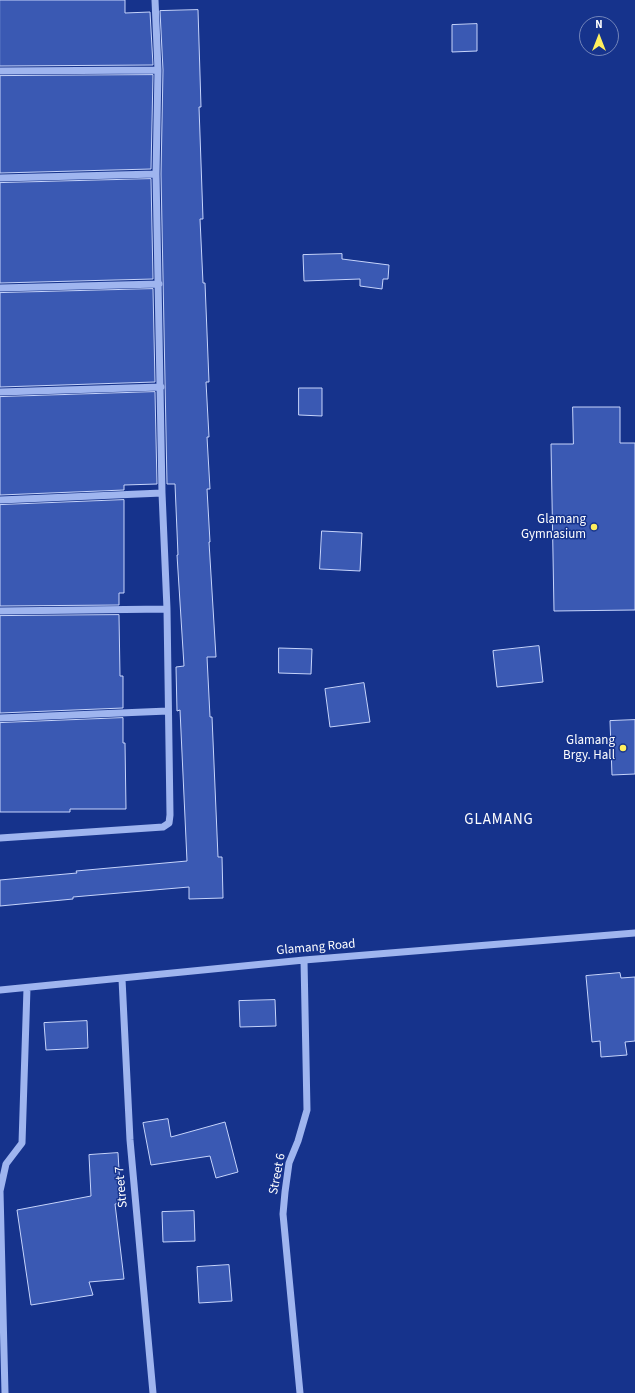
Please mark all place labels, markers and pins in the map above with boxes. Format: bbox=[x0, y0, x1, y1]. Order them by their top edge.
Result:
place label: Glamang Gymnasium bbox=[521, 512, 586, 543]
marker: Glamang Gymnasium bbox=[589, 522, 599, 532]
place label: Glamang Brgy. Hall bbox=[563, 733, 615, 764]
marker: Glamang Brgy. Hall bbox=[618, 743, 628, 753]

